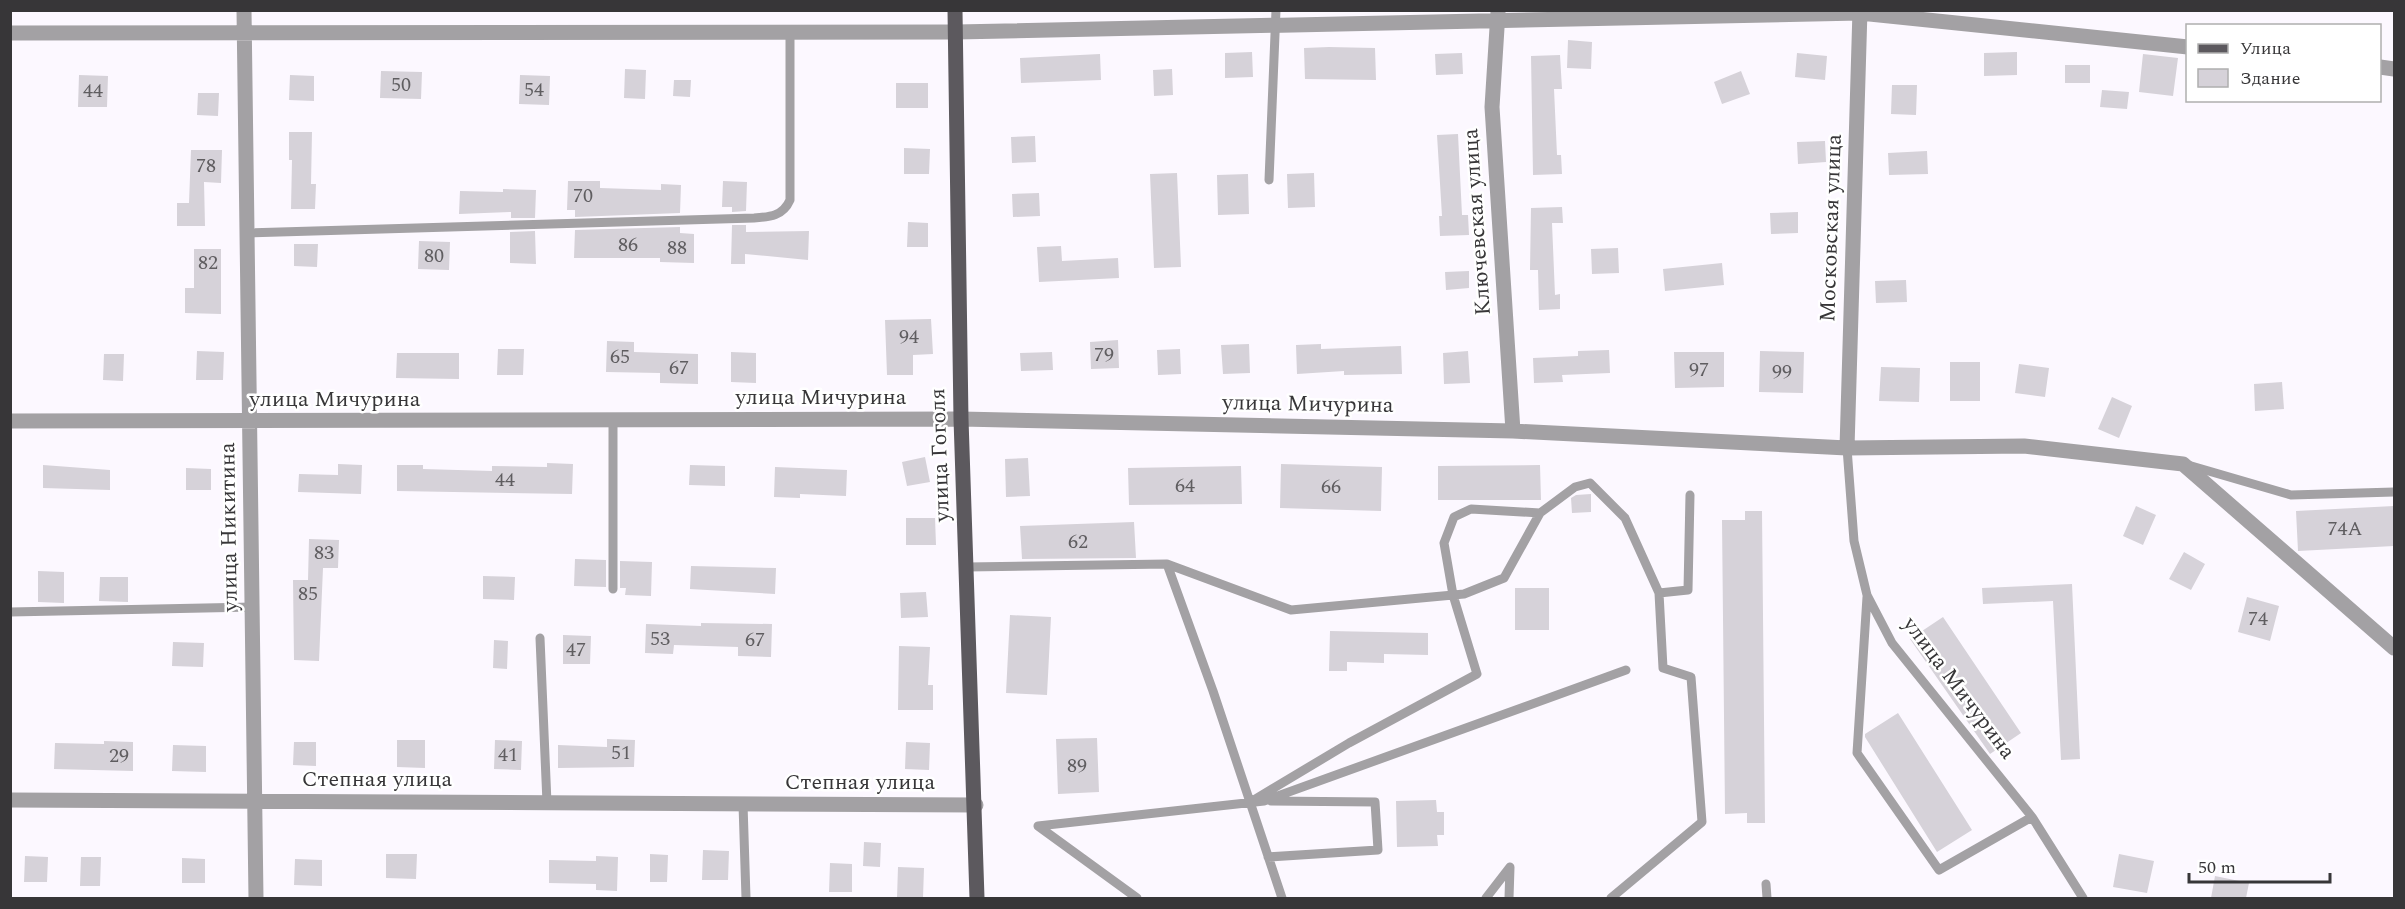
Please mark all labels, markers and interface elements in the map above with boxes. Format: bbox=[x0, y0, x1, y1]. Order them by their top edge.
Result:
legend bbox=[2186, 24, 2381, 102]
text: Улица bbox=[2240, 35, 2291, 62]
text: Здание bbox=[2240, 65, 2300, 92]
house number: 50 bbox=[391, 70, 411, 100]
house number: 54 bbox=[524, 75, 544, 105]
house number: 44 bbox=[83, 76, 103, 106]
street label: Ключевская улица bbox=[1454, 127, 1500, 317]
street label: Московская улица bbox=[1811, 133, 1851, 323]
house number: 78 bbox=[196, 151, 216, 181]
house number: 70 bbox=[573, 181, 593, 211]
house number: 86 bbox=[618, 230, 638, 260]
house number: 88 bbox=[667, 233, 687, 263]
house number: 80 bbox=[424, 241, 444, 271]
house number: 82 bbox=[198, 248, 218, 278]
house number: 94 bbox=[899, 322, 919, 352]
house number: 79 bbox=[1094, 340, 1114, 370]
house number: 65 bbox=[610, 342, 630, 372]
house number: 67 bbox=[669, 353, 689, 383]
house number: 97 bbox=[1689, 355, 1709, 385]
house number: 99 bbox=[1772, 357, 1792, 387]
street label: улица Мичурина bbox=[734, 381, 907, 414]
street label: улица Мичурина bbox=[248, 383, 421, 416]
street label: улица Мичурина bbox=[1221, 386, 1394, 422]
street label: улица Гоголя bbox=[921, 388, 959, 523]
street label: улица Никитина bbox=[211, 442, 247, 613]
house number: 44 bbox=[495, 465, 515, 495]
house number: 64 bbox=[1175, 471, 1195, 501]
house number: 66 bbox=[1321, 472, 1341, 502]
house number: 74А bbox=[2328, 514, 2363, 544]
house number: 62 bbox=[1068, 527, 1088, 557]
house number: 83 bbox=[314, 538, 334, 568]
house number: 85 bbox=[298, 579, 318, 609]
house number: 74 bbox=[2248, 604, 2268, 634]
street label: улица Мичурина bbox=[1894, 609, 2024, 766]
house number: 53 bbox=[650, 624, 670, 654]
house number: 67 bbox=[745, 625, 765, 655]
house number: 47 bbox=[566, 635, 586, 665]
house number: 51 bbox=[611, 738, 631, 768]
house number: 41 bbox=[498, 740, 518, 770]
house number: 29 bbox=[109, 741, 129, 771]
house number: 89 bbox=[1067, 751, 1087, 781]
street label: Степная улица bbox=[302, 763, 452, 796]
street label: Степная улица bbox=[785, 766, 935, 799]
scale bar bbox=[2189, 846, 2330, 884]
text: 50 m bbox=[2198, 854, 2236, 881]

